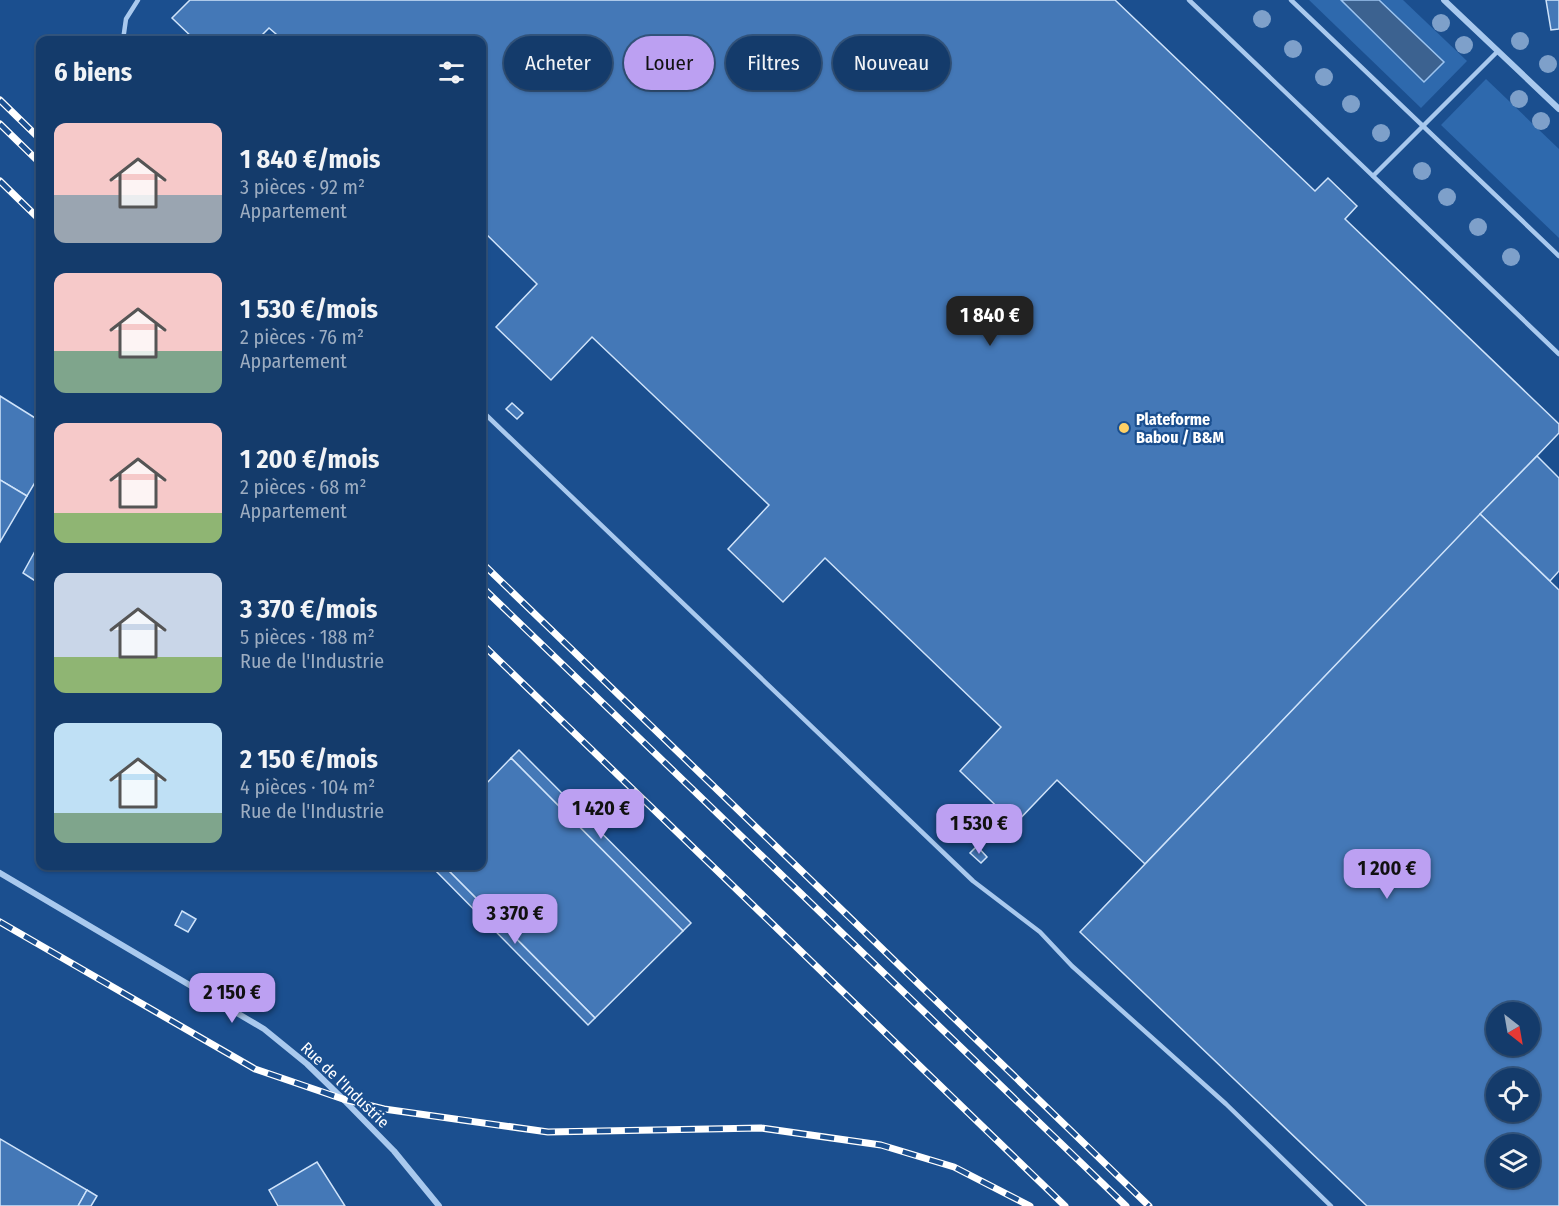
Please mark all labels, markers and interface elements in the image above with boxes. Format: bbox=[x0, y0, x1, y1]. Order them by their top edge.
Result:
chip: Acheter bbox=[504, 36, 612, 90]
chip: Louer bbox=[624, 36, 714, 90]
chip: Filtres bbox=[726, 36, 821, 90]
chip: Nouveau bbox=[833, 36, 950, 90]
icon: filters bbox=[435, 56, 468, 89]
text: 6 biens bbox=[54, 57, 132, 88]
text: 1 840 €/mois bbox=[240, 144, 380, 175]
icon: home bbox=[102, 147, 174, 219]
text: 3 pièces · 92 m² bbox=[240, 175, 365, 199]
text: Appartement bbox=[240, 199, 347, 223]
text: 1 530 €/mois bbox=[240, 294, 378, 325]
pin: 1 840 € bbox=[935, 296, 1045, 347]
icon: home bbox=[102, 297, 174, 369]
text: 1 840 € bbox=[960, 303, 1020, 327]
text: 2 pièces · 76 m² bbox=[240, 325, 364, 349]
text: Appartement bbox=[240, 349, 347, 373]
place label: Plateforme Babou / B&M bbox=[1136, 410, 1225, 447]
marker: Plateforme Babou / B&M bbox=[1117, 421, 1131, 435]
text: 1 200 €/mois bbox=[240, 444, 379, 475]
icon: home bbox=[102, 447, 174, 519]
text: 2 pièces · 68 m² bbox=[240, 475, 366, 499]
text: Appartement bbox=[240, 499, 347, 523]
text: 3 370 €/mois bbox=[240, 594, 378, 625]
icon: home bbox=[102, 597, 174, 669]
text: 5 pièces · 188 m² bbox=[240, 625, 375, 649]
text: Rue de l'Industrie bbox=[240, 649, 384, 673]
text: 2 150 €/mois bbox=[240, 744, 378, 775]
icon: home bbox=[102, 747, 174, 819]
text: 4 pièces · 104 m² bbox=[240, 775, 375, 799]
pin: 1 420 € bbox=[546, 789, 656, 840]
text: 1 420 € bbox=[572, 796, 630, 820]
text: Rue de l'Industrie bbox=[240, 799, 384, 823]
pin: 1 530 € bbox=[924, 804, 1034, 855]
text: 1 530 € bbox=[950, 811, 1008, 835]
pin: 1 200 € bbox=[1332, 849, 1442, 900]
text: 1 200 € bbox=[1358, 856, 1416, 880]
pin: 3 370 € bbox=[460, 894, 570, 945]
text: 3 370 € bbox=[486, 901, 544, 925]
pin: 2 150 € bbox=[177, 973, 287, 1024]
text: 2 150 € bbox=[203, 980, 261, 1004]
north arrow bbox=[1486, 1002, 1540, 1056]
map controls bbox=[1486, 1002, 1540, 1188]
street label: Rue de l'Industrie bbox=[297, 1038, 393, 1132]
button: locate bbox=[1486, 1068, 1540, 1122]
button: layers bbox=[1486, 1134, 1540, 1188]

